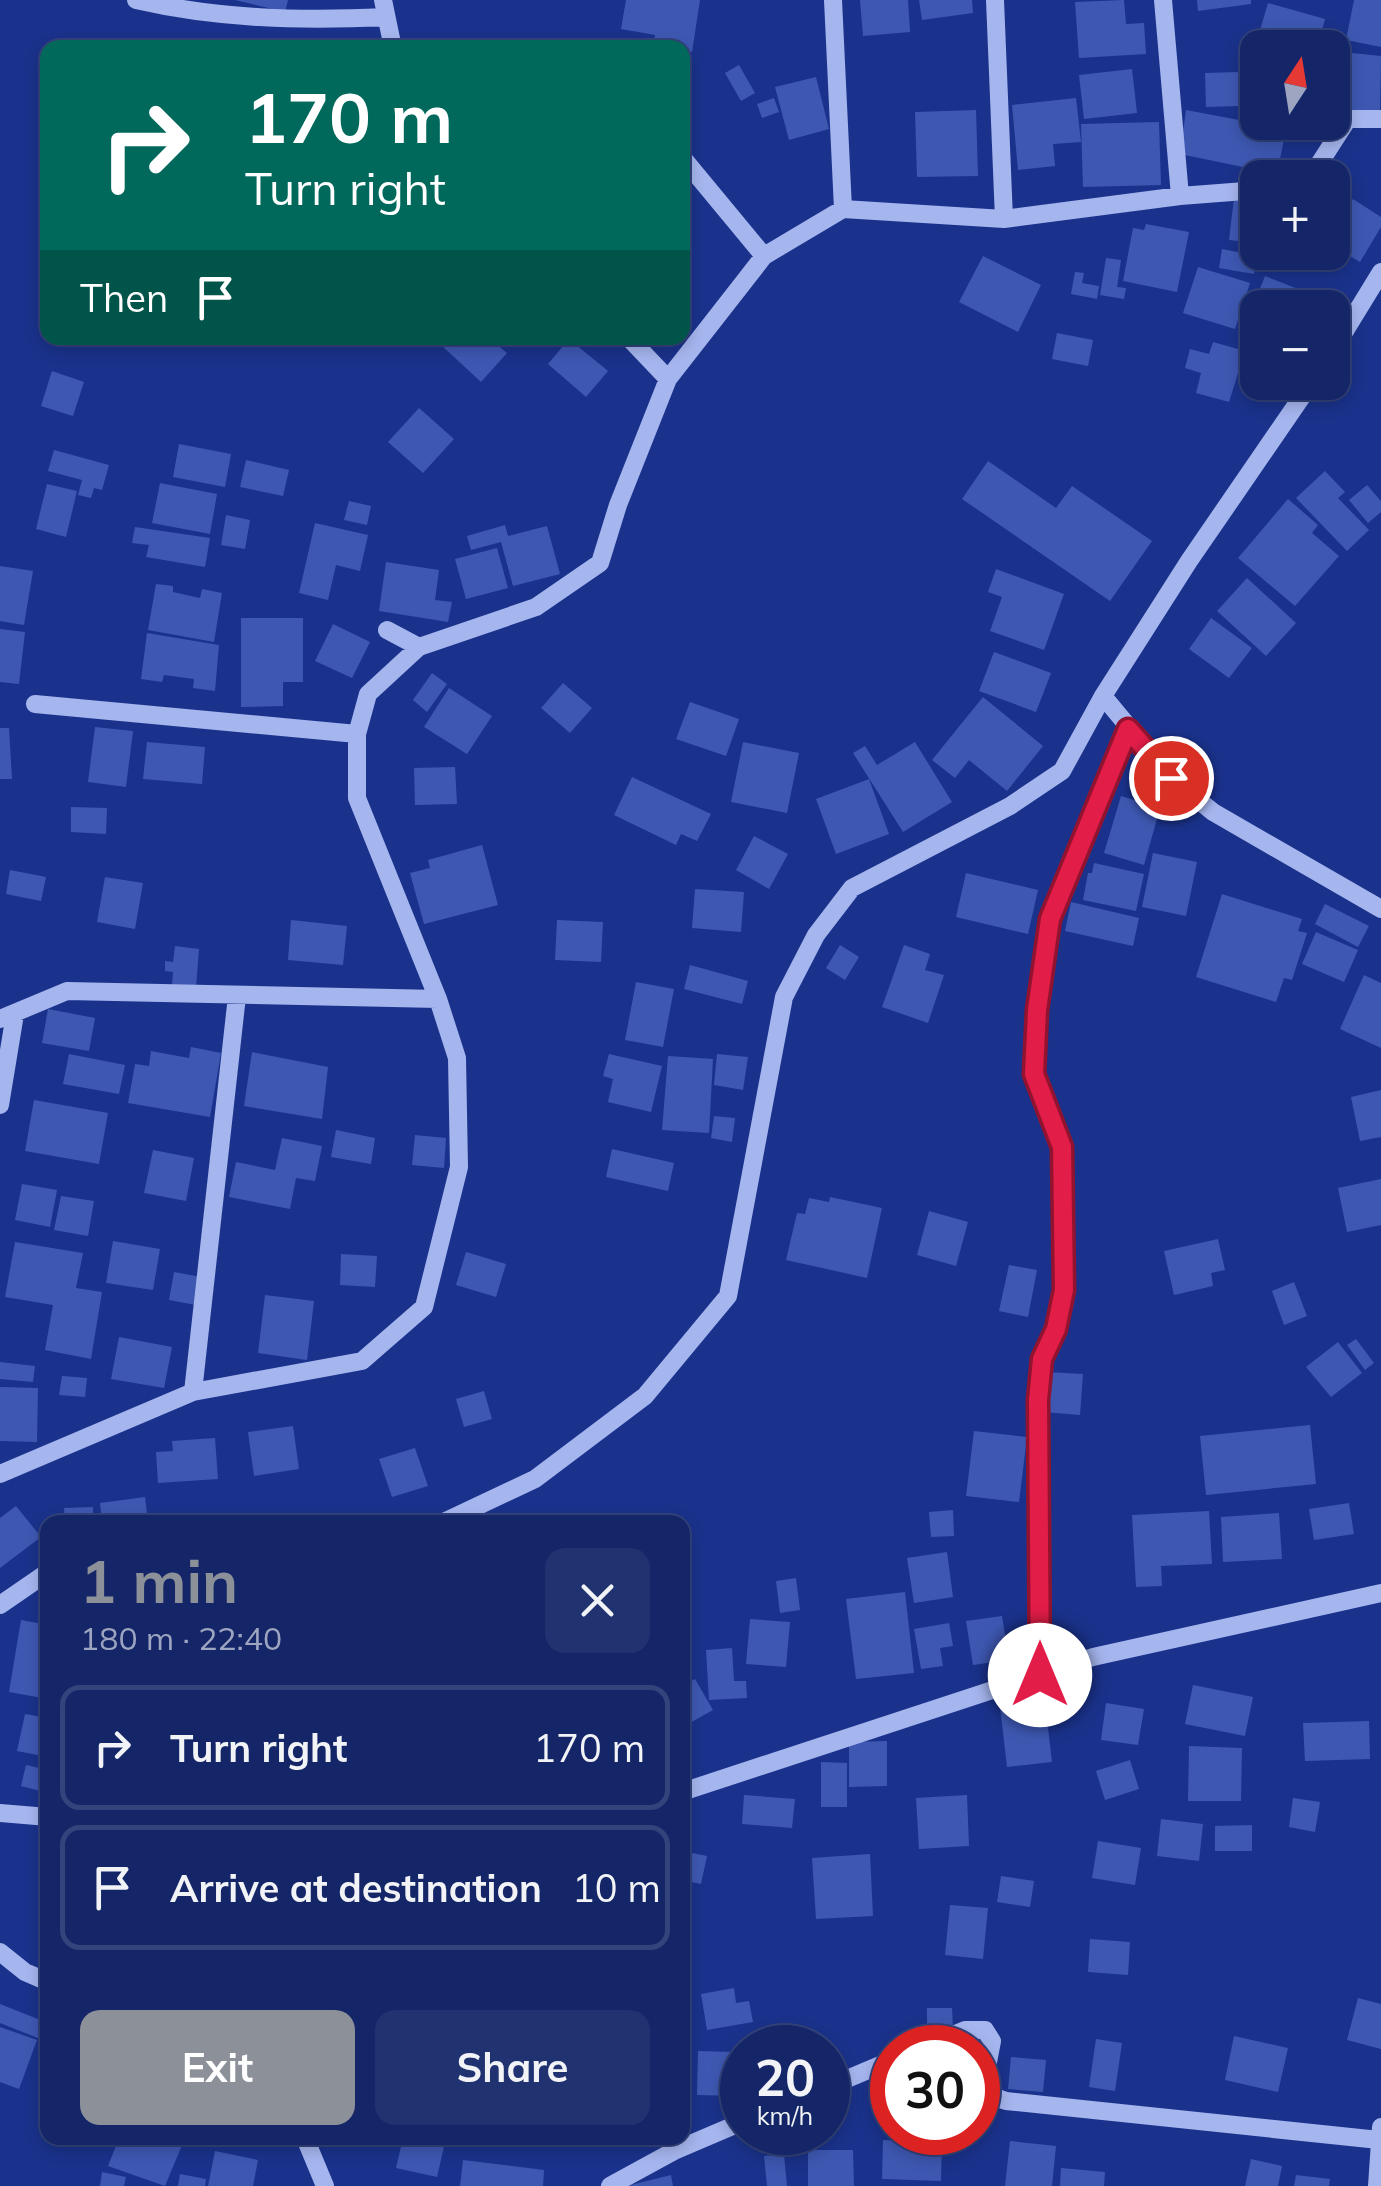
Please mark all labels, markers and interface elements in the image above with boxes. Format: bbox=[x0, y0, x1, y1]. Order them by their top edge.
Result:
north arrow bbox=[1240, 30, 1350, 140]
map controls bbox=[1240, 30, 1350, 400]
text: 170 m bbox=[245, 73, 453, 161]
icon: right bbox=[80, 80, 210, 210]
text: Turn right bbox=[245, 160, 446, 216]
button: + bbox=[1240, 160, 1350, 270]
icon: arrive bbox=[188, 270, 243, 325]
text: Then bbox=[80, 274, 168, 322]
button: − bbox=[1240, 290, 1350, 400]
pin bbox=[1129, 736, 1214, 821]
icon: arrive bbox=[1144, 751, 1199, 806]
text: 1 min bbox=[80, 1543, 238, 1618]
button: close bbox=[545, 1548, 650, 1653]
text: 180 m · 22:40 bbox=[80, 1618, 282, 1658]
position arrow bbox=[988, 1623, 1092, 1727]
icon: right bbox=[85, 1720, 140, 1775]
text: Turn right bbox=[170, 1724, 347, 1772]
text: 170 m bbox=[533, 1724, 645, 1772]
icon: arrive bbox=[85, 1860, 140, 1915]
text: Arrive at destination bbox=[170, 1864, 542, 1912]
text: 10 m bbox=[572, 1864, 661, 1912]
button: Exit bbox=[80, 2010, 355, 2125]
button: Share bbox=[375, 2010, 650, 2125]
speed limit sign: 30 bbox=[870, 2025, 1000, 2155]
text: 20 bbox=[755, 2046, 815, 2109]
text: km/h bbox=[757, 2100, 813, 2131]

